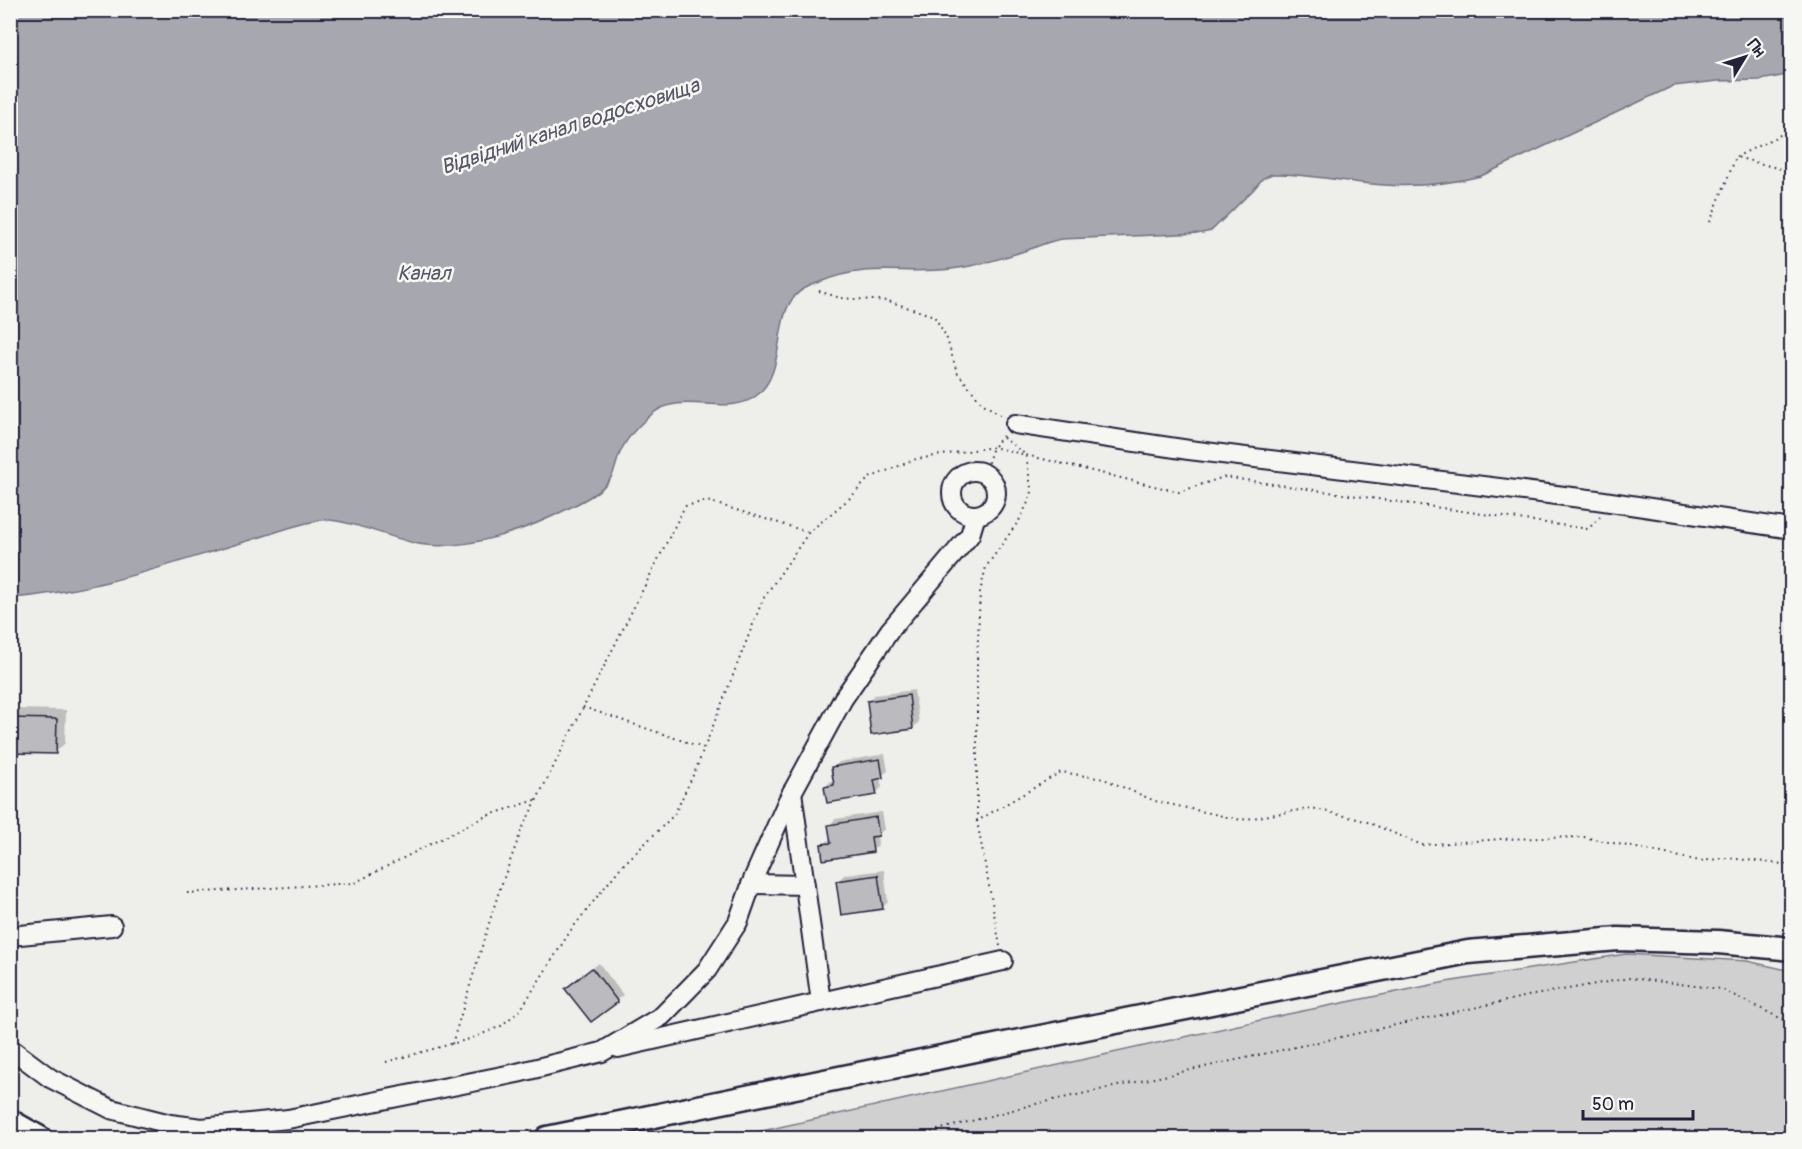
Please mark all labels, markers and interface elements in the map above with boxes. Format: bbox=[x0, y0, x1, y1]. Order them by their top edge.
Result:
north arrow bbox=[1715, 27, 1775, 87]
text: Пн bbox=[1743, 35, 1769, 61]
water label: Відвідний канал водосховища bbox=[438, 72, 704, 181]
water label: Канал bbox=[397, 260, 453, 287]
scale bar bbox=[1583, 1083, 1692, 1121]
text: 50 m bbox=[1592, 1093, 1634, 1116]

